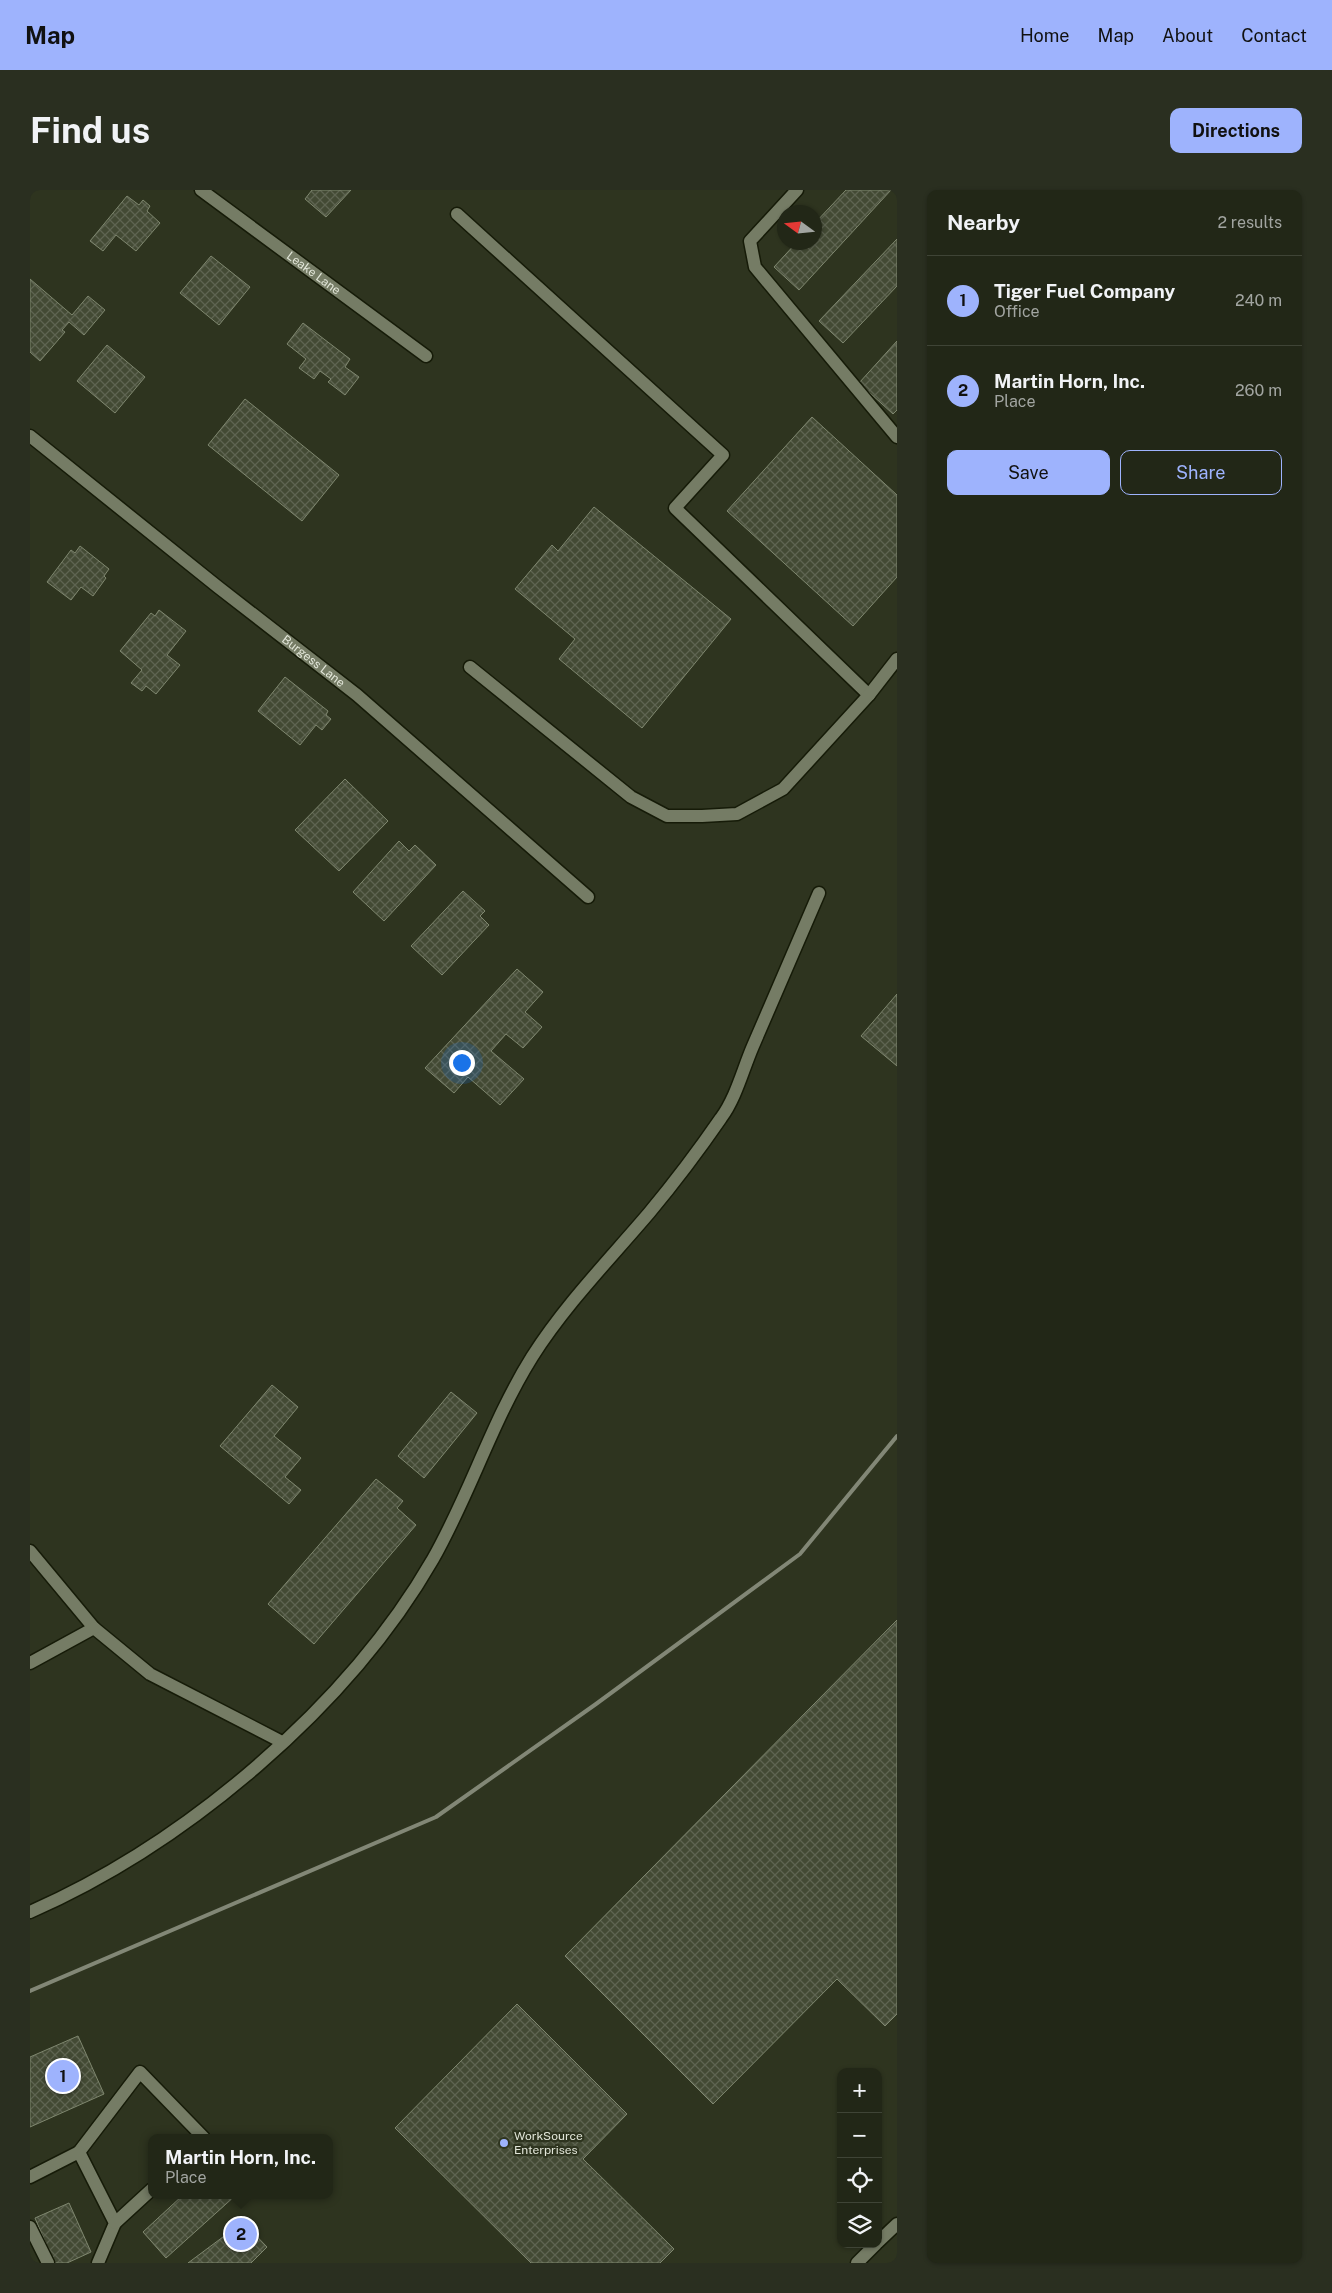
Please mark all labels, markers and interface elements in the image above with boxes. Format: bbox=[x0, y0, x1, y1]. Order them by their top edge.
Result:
text: Map bbox=[25, 21, 75, 49]
text: Home bbox=[1020, 25, 1070, 46]
text: Map bbox=[1098, 25, 1134, 46]
text: About bbox=[1162, 25, 1213, 46]
text: Contact bbox=[1241, 25, 1307, 46]
button: Directions bbox=[1170, 108, 1302, 153]
text: Find us bbox=[30, 110, 150, 151]
north arrow bbox=[777, 205, 822, 250]
text: Nearby bbox=[947, 210, 1020, 235]
text: 2 results bbox=[1217, 213, 1282, 232]
street label: Leake Lane bbox=[284, 249, 343, 298]
text: Tiger Fuel Company bbox=[994, 280, 1175, 302]
text: 1 bbox=[960, 291, 966, 310]
text: 240 m bbox=[1235, 291, 1282, 310]
text: Office bbox=[994, 302, 1040, 321]
text: Martin Horn, Inc. bbox=[994, 370, 1145, 392]
text: 2 bbox=[958, 381, 968, 400]
text: 260 m bbox=[1235, 381, 1282, 400]
text: Place bbox=[994, 392, 1036, 411]
button: Save bbox=[947, 450, 1110, 495]
button: Share bbox=[1120, 450, 1282, 495]
street label: Burgess Lane bbox=[279, 632, 348, 690]
your location bbox=[449, 1050, 475, 1076]
pin: 1 bbox=[47, 2057, 79, 2095]
map controls bbox=[837, 2068, 882, 2248]
button: + bbox=[837, 2068, 882, 2113]
button: − bbox=[837, 2113, 882, 2158]
place label: WorkSource Enterprises bbox=[514, 2129, 583, 2157]
popup bbox=[148, 2134, 333, 2199]
marker: WorkSource Enterprises bbox=[498, 2137, 510, 2149]
text: Martin Horn, Inc. bbox=[165, 2146, 316, 2168]
button: locate bbox=[837, 2158, 882, 2203]
text: Place bbox=[165, 2168, 207, 2187]
button: layers bbox=[837, 2203, 882, 2248]
pin: 2 bbox=[225, 2215, 257, 2253]

